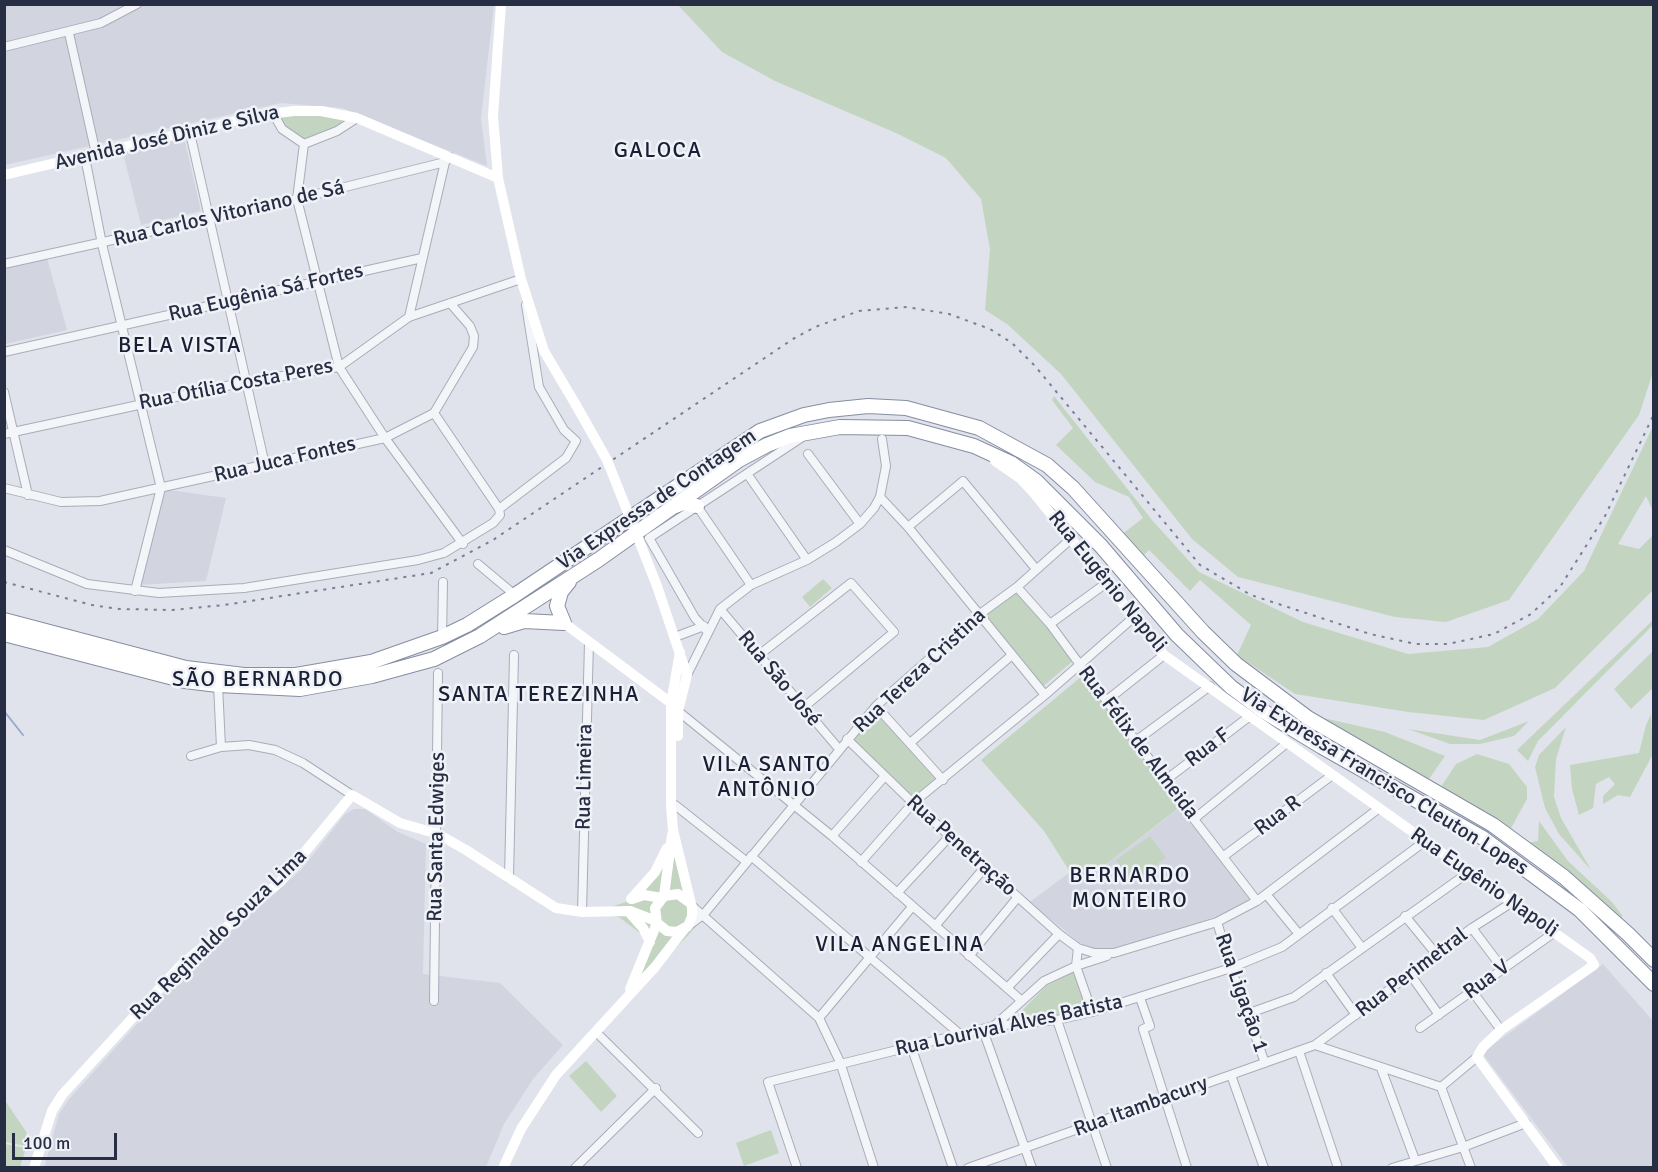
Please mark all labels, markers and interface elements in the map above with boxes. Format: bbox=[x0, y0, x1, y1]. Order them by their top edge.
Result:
street label: Avenida José Diniz e Silva bbox=[52, 100, 282, 176]
district label: GALOCA bbox=[614, 138, 702, 164]
street label: Rua Carlos Vitoriano de Sá bbox=[111, 175, 347, 253]
street label: Rua Eugênia Sá Fortes bbox=[166, 258, 366, 328]
district label: BELA VISTA bbox=[118, 333, 242, 359]
street label: Rua Otília Costa Peres bbox=[137, 354, 335, 416]
street label: Via Expressa de Contagem bbox=[553, 424, 761, 576]
street label: Rua Juca Fontes bbox=[212, 431, 358, 489]
street label: Rua Eugênio Napoli bbox=[1042, 506, 1172, 658]
street label: Rua Tereza Cristina bbox=[849, 603, 991, 739]
street label: Rua São José bbox=[732, 626, 826, 732]
street label: Rua Félix de Almeida bbox=[1072, 661, 1204, 825]
district label: SÃO BERNARDO bbox=[172, 667, 344, 693]
district label: SANTA TEREZINHA bbox=[438, 682, 640, 708]
street label: Via Expressa Francisco Cleuton Lopes bbox=[1235, 683, 1533, 881]
street label: Rua F bbox=[1181, 723, 1235, 773]
street label: Rua Limeira bbox=[571, 724, 599, 830]
street label: Rua Santa Edwiges bbox=[423, 752, 451, 922]
district label: VILA SANTO ANTÔNIO bbox=[703, 752, 831, 804]
street label: Rua Penetração bbox=[901, 790, 1021, 902]
street label: Rua R bbox=[1250, 790, 1306, 842]
street label: Rua Eugênio Napoli bbox=[1405, 822, 1563, 944]
street label: Rua Reginaldo Souza Lima bbox=[125, 844, 313, 1026]
district label: BERNARDO MONTEIRO bbox=[1069, 863, 1191, 914]
street label: Rua Perimetral bbox=[1351, 923, 1473, 1023]
street label: Rua Ligação 1 bbox=[1209, 930, 1273, 1056]
district label: VILA ANGELINA bbox=[815, 932, 985, 958]
street label: Rua V bbox=[1459, 955, 1515, 1005]
street label: Rua Lourival Alves Batista bbox=[893, 990, 1125, 1062]
street label: Rua Itambacury bbox=[1070, 1071, 1212, 1143]
scale bar bbox=[15, 1121, 120, 1159]
text: 100 m bbox=[23, 1132, 70, 1154]

